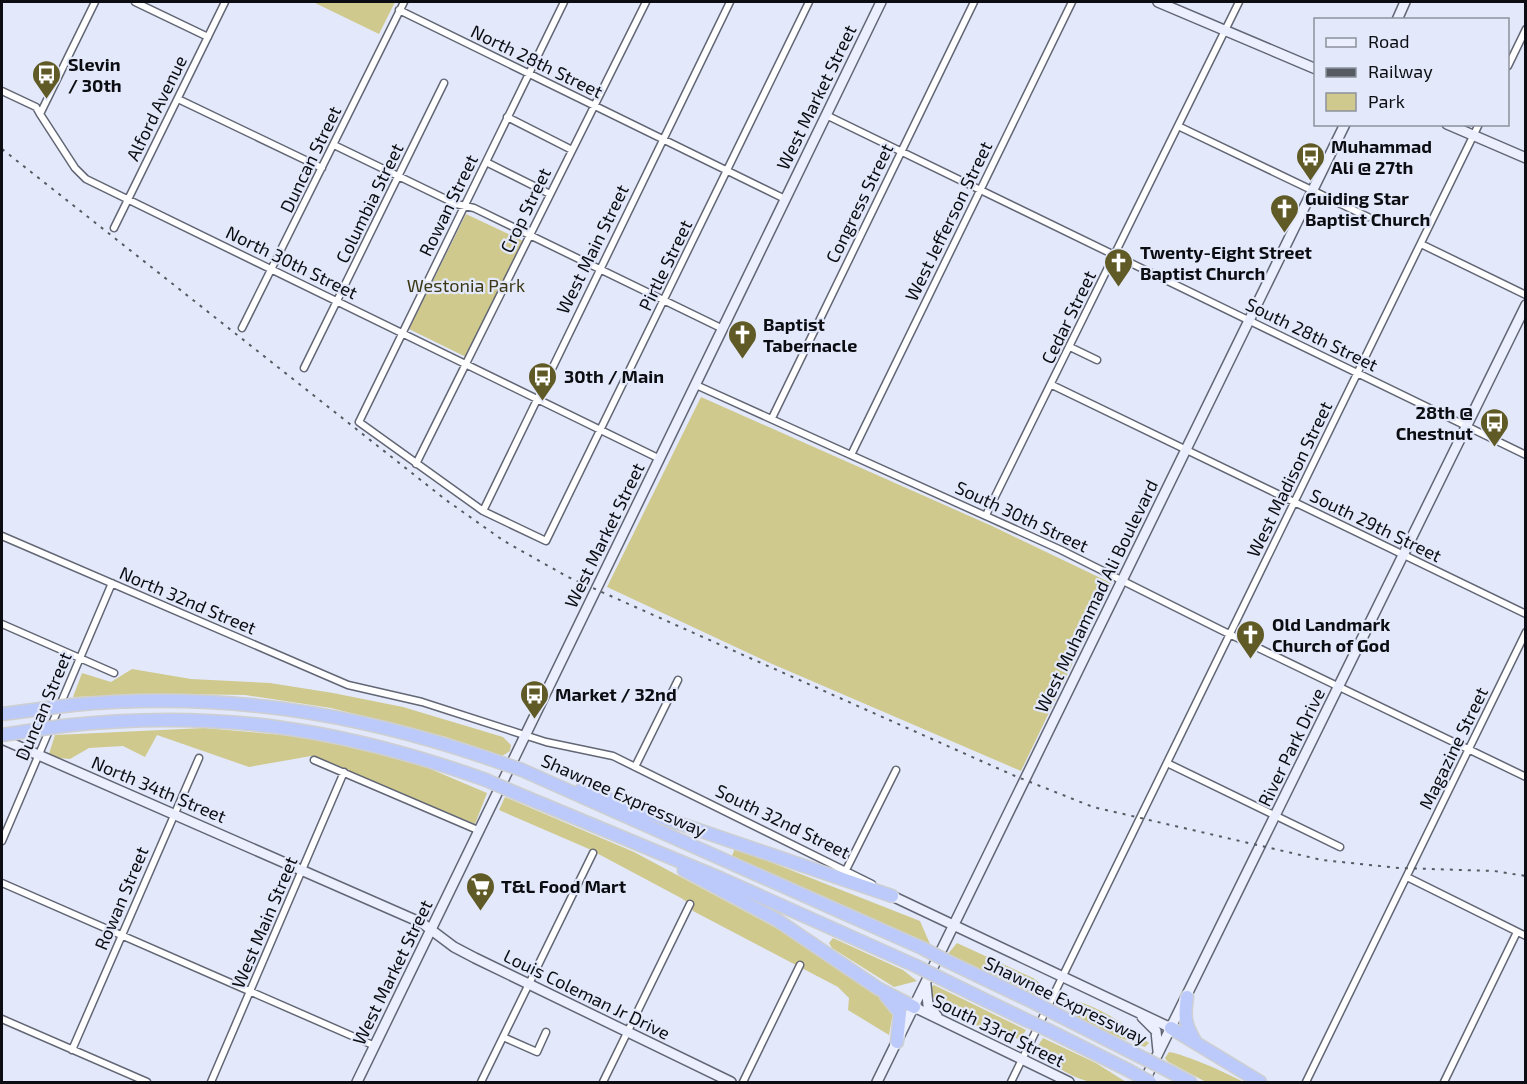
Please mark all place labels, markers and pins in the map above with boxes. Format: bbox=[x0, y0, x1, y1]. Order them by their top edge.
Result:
place label: Slevin / 30th bbox=[68, 53, 122, 96]
bus stop icon: Slevin / 30th bbox=[31, 58, 63, 100]
place label: Muhammad Ali @ 27th bbox=[1331, 135, 1432, 178]
bus stop icon: Muhammad Ali @ 27th bbox=[1294, 140, 1326, 182]
place label: Guiding Star Baptist Church bbox=[1305, 187, 1430, 230]
church icon: Guiding Star Baptist Church bbox=[1268, 192, 1300, 234]
place label: Twenty-Eight Street Baptist Church bbox=[1140, 241, 1313, 284]
church icon: Twenty-Eight Street Baptist Church bbox=[1103, 246, 1135, 288]
place label: Baptist Tabernacle bbox=[763, 313, 857, 356]
church icon: Baptist Tabernacle bbox=[726, 318, 758, 360]
bus stop icon: 30th / Main bbox=[527, 360, 559, 402]
place label: 30th / Main bbox=[564, 365, 664, 387]
place label: 28th @ Chestnut bbox=[1396, 401, 1474, 444]
bus stop icon: 28th @ Chestnut bbox=[1478, 406, 1510, 448]
place label: Old Landmark Church of God bbox=[1272, 613, 1390, 656]
church icon: Old Landmark Church of God bbox=[1235, 618, 1267, 660]
bus stop icon: Market / 32nd bbox=[518, 678, 550, 720]
place label: Market / 32nd bbox=[555, 683, 677, 705]
supermarket icon: T&L Food Mart bbox=[464, 870, 496, 912]
place label: T&L Food Mart bbox=[501, 875, 627, 897]

